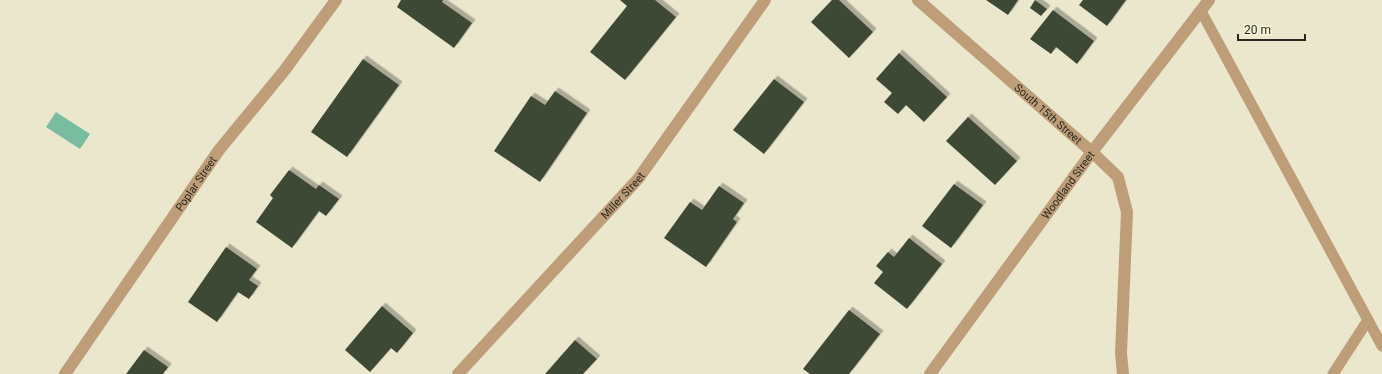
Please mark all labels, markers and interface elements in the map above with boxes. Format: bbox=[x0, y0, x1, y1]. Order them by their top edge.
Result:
scale bar bbox=[1238, 16, 1305, 42]
text: 20 m bbox=[1244, 23, 1271, 37]
street label: South 15th Street bbox=[1012, 81, 1085, 147]
street label: Woodland Street bbox=[1039, 148, 1097, 222]
street label: Poplar Street bbox=[173, 153, 219, 214]
street label: Miller Street bbox=[598, 169, 648, 222]

